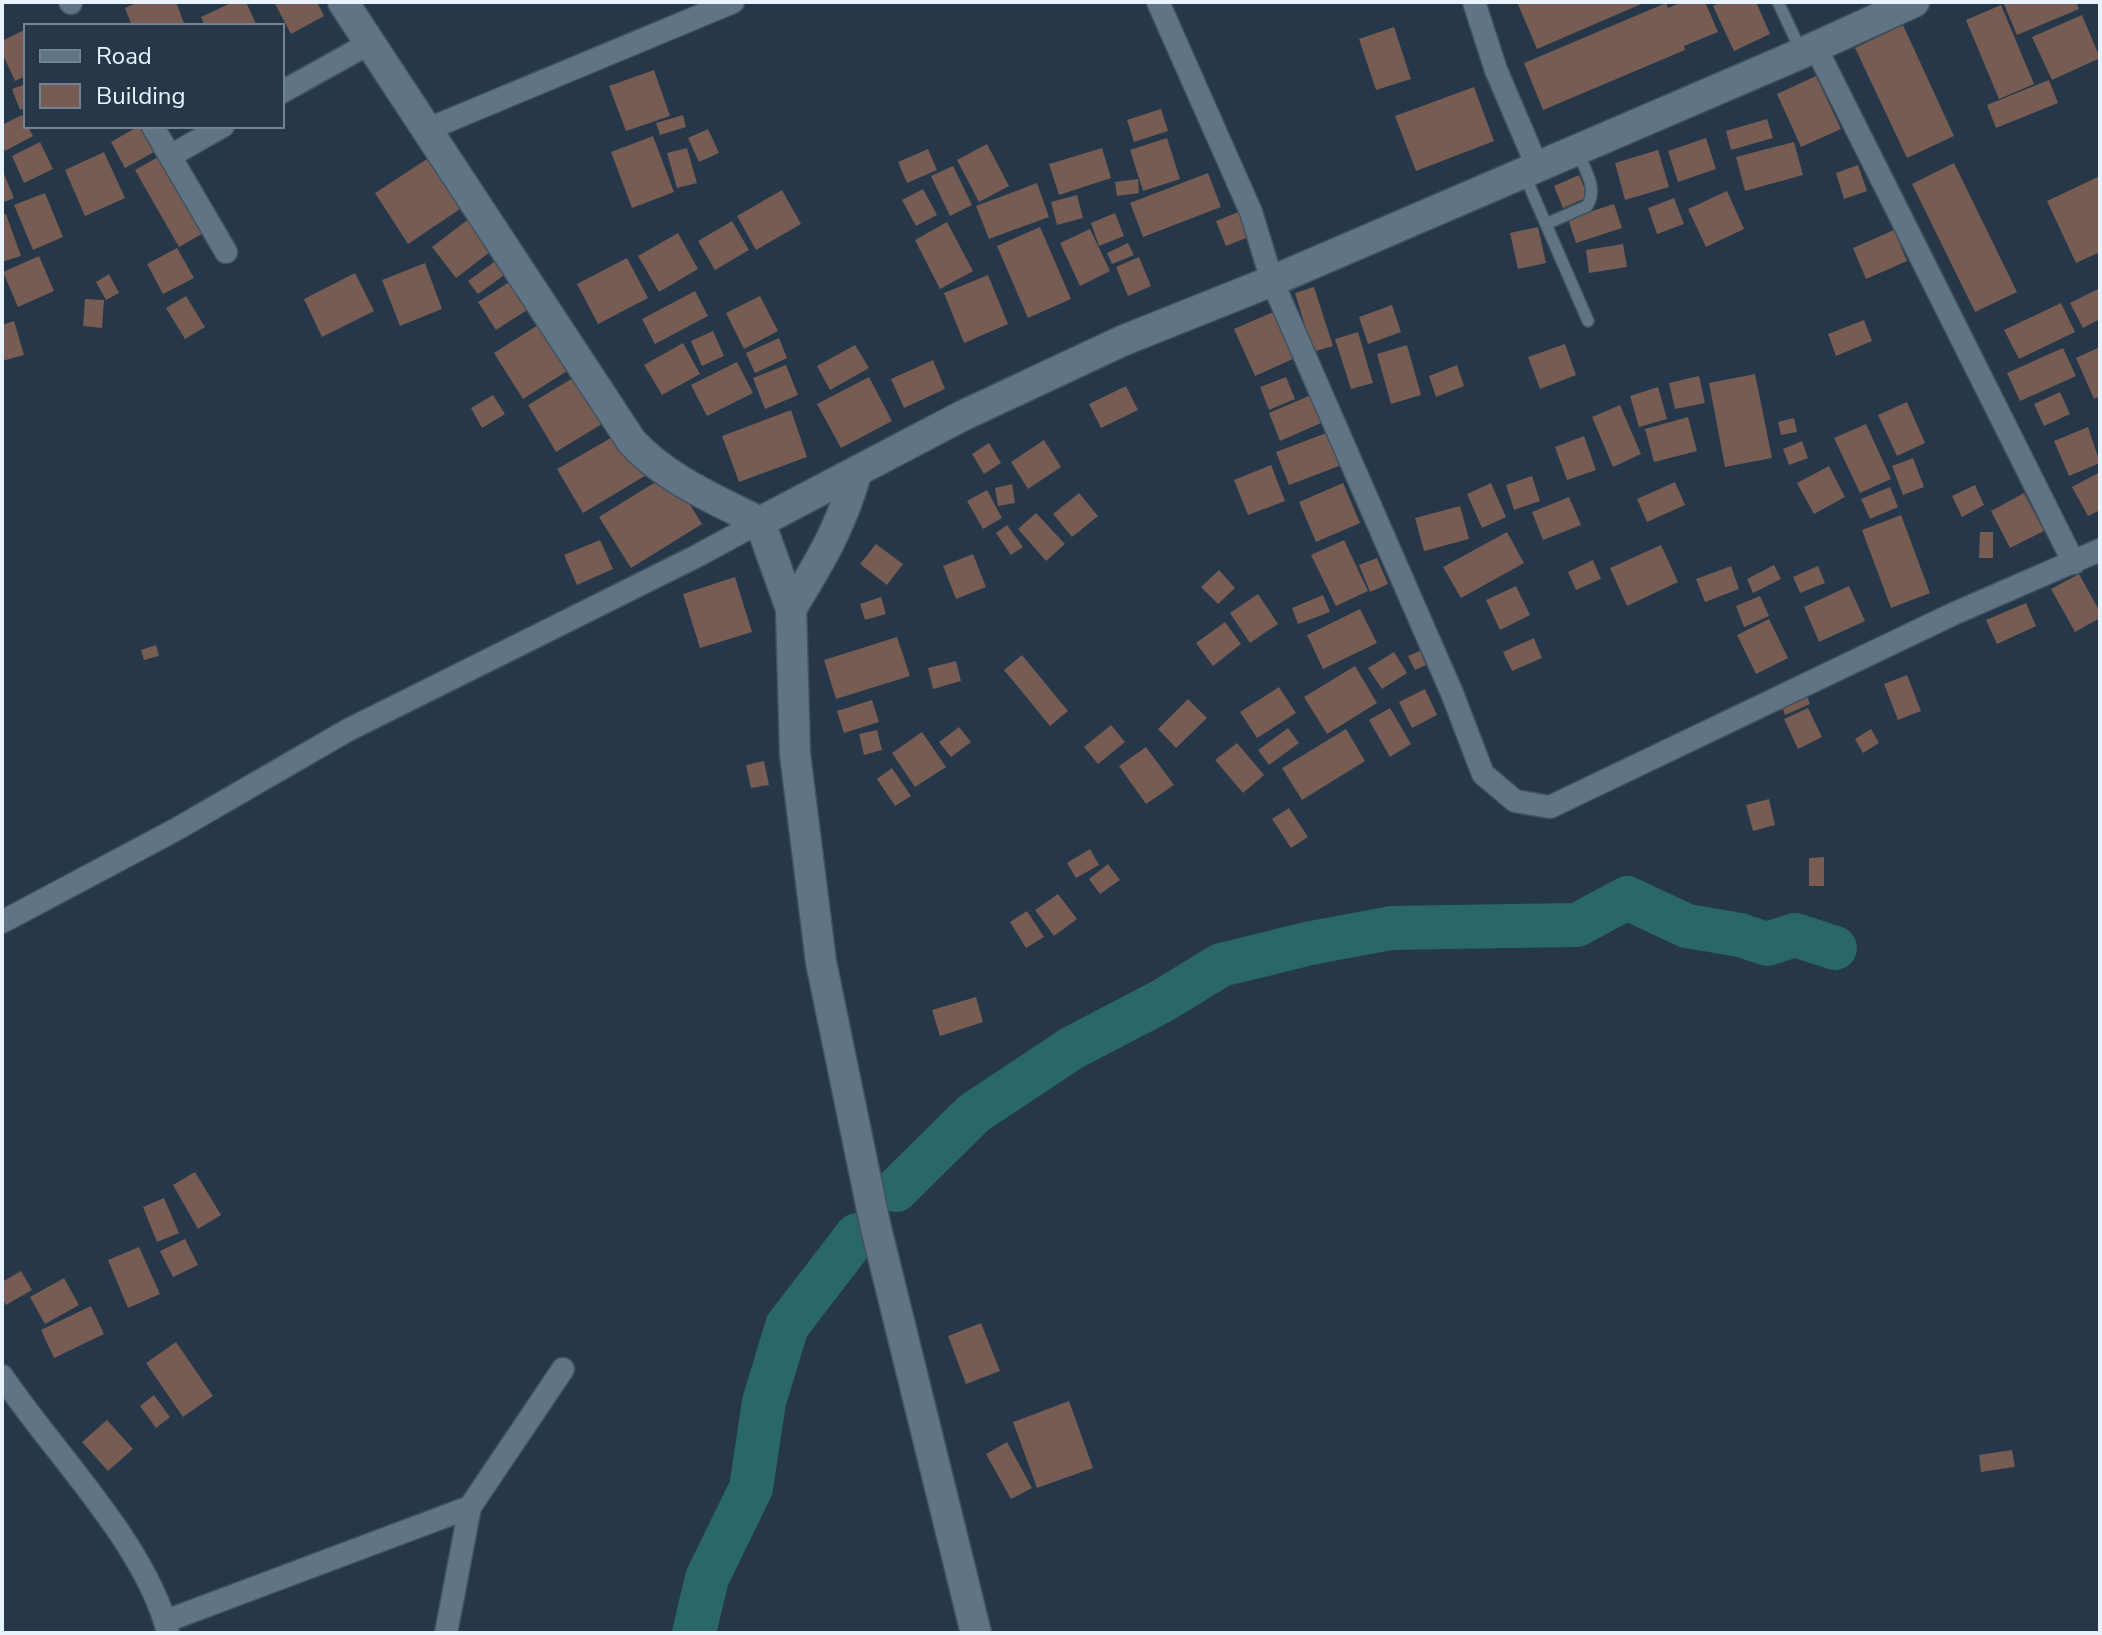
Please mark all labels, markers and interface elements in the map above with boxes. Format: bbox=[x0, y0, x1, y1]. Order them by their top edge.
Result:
legend bbox=[24, 24, 284, 128]
text: Road bbox=[96, 40, 152, 72]
text: Building bbox=[96, 80, 186, 112]

